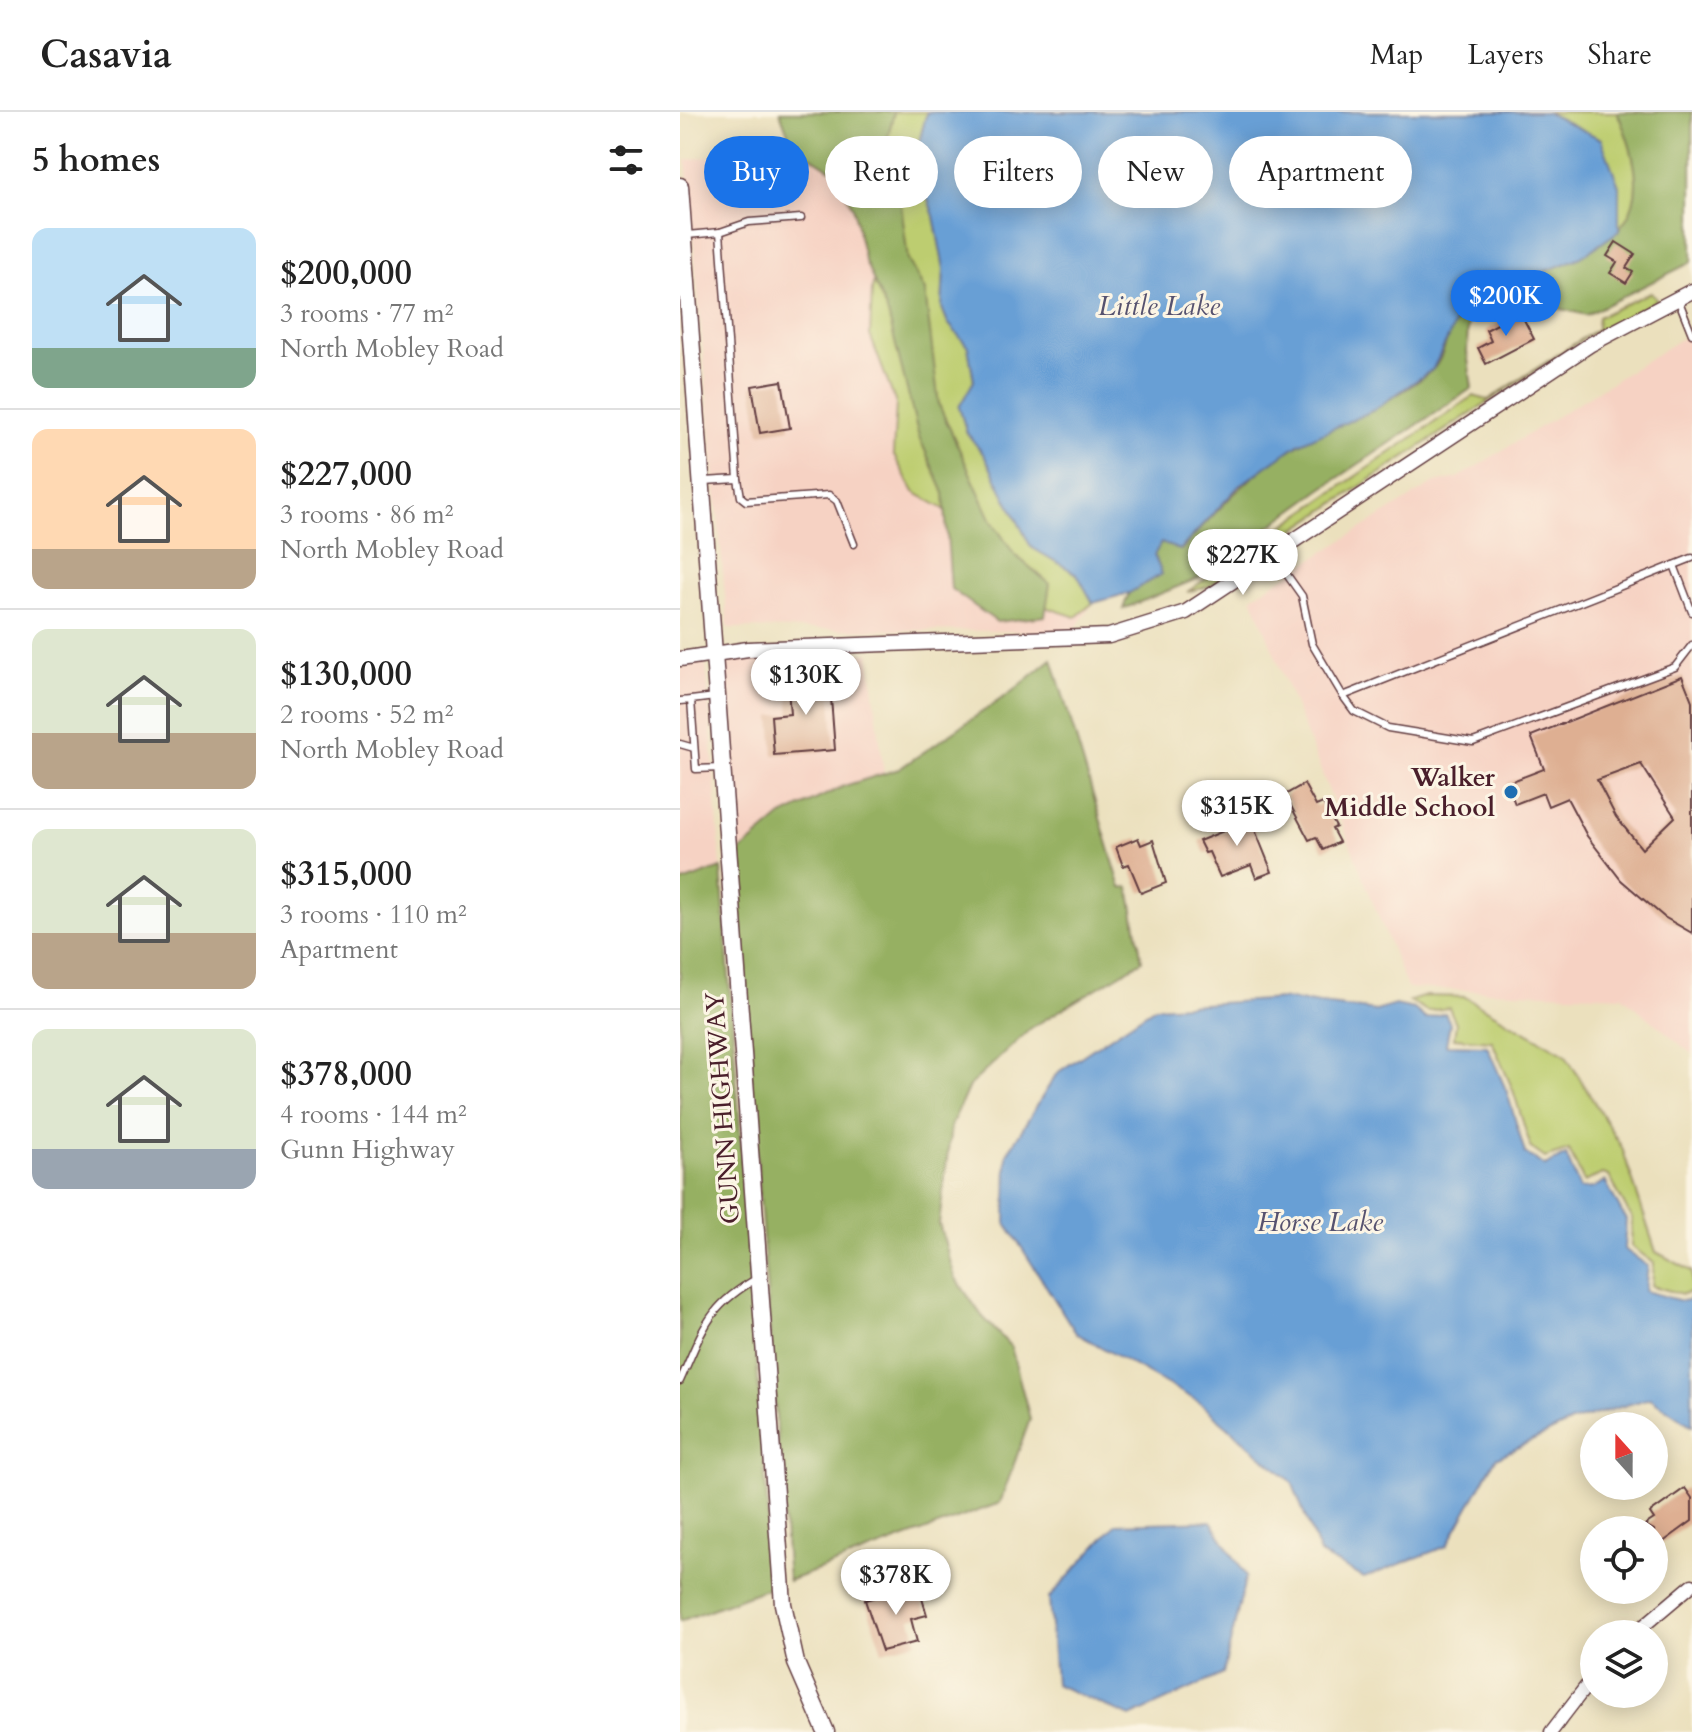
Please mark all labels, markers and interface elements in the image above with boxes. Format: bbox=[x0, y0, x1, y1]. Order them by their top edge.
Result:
text: Casavia bbox=[40, 29, 172, 81]
text: Map bbox=[1370, 36, 1423, 74]
text: Layers bbox=[1467, 36, 1544, 74]
text: Share bbox=[1588, 36, 1652, 74]
chip: Buy bbox=[704, 136, 809, 208]
chip: Rent bbox=[825, 136, 938, 208]
chip: Filters bbox=[954, 136, 1082, 208]
chip: New bbox=[1098, 136, 1213, 208]
chip: Apartment bbox=[1229, 136, 1412, 208]
text: 5 homes bbox=[32, 137, 160, 183]
icon: filters bbox=[604, 138, 648, 182]
text: $200,000 bbox=[280, 250, 412, 296]
icon: home bbox=[96, 260, 192, 356]
pin: $200K bbox=[1450, 270, 1562, 338]
text: $200K bbox=[1469, 278, 1543, 313]
water label: Little Lake bbox=[1098, 287, 1220, 325]
text: 3 rooms · 77 m² bbox=[280, 296, 453, 331]
text: North Mobley Road bbox=[280, 331, 504, 366]
text: $227,000 bbox=[280, 451, 412, 497]
icon: home bbox=[96, 461, 192, 557]
text: 3 rooms · 86 m² bbox=[280, 497, 453, 532]
pin: $227K bbox=[1187, 529, 1299, 597]
text: North Mobley Road bbox=[280, 532, 504, 567]
text: $227K bbox=[1206, 537, 1280, 572]
pin: $130K bbox=[750, 649, 862, 717]
text: $130,000 bbox=[280, 651, 412, 697]
text: $130K bbox=[769, 657, 843, 692]
icon: home bbox=[96, 661, 192, 757]
text: 2 rooms · 52 m² bbox=[280, 697, 453, 732]
text: North Mobley Road bbox=[280, 732, 504, 767]
place label: Walker Middle School bbox=[1324, 760, 1496, 825]
pin: $315K bbox=[1181, 780, 1293, 848]
marker: Walker Middle School bbox=[1502, 783, 1520, 801]
text: $315K bbox=[1200, 788, 1274, 823]
text: $315,000 bbox=[280, 851, 412, 897]
icon: home bbox=[96, 861, 192, 957]
text: 3 rooms · 110 m² bbox=[280, 897, 467, 932]
text: Apartment bbox=[280, 932, 398, 967]
street label: GUNN HIGHWAY bbox=[697, 990, 748, 1225]
text: $378,000 bbox=[280, 1051, 412, 1097]
icon: home bbox=[96, 1061, 192, 1157]
text: 4 rooms · 144 m² bbox=[280, 1097, 467, 1132]
text: Gunn Highway bbox=[280, 1132, 455, 1167]
water label: Horse Lake bbox=[1257, 1203, 1383, 1241]
north arrow bbox=[1580, 1412, 1668, 1500]
map controls bbox=[1580, 1412, 1668, 1708]
button: locate bbox=[1580, 1516, 1668, 1604]
pin: $378K bbox=[840, 1549, 952, 1617]
text: $378K bbox=[859, 1557, 933, 1592]
button: layers bbox=[1580, 1620, 1668, 1708]

